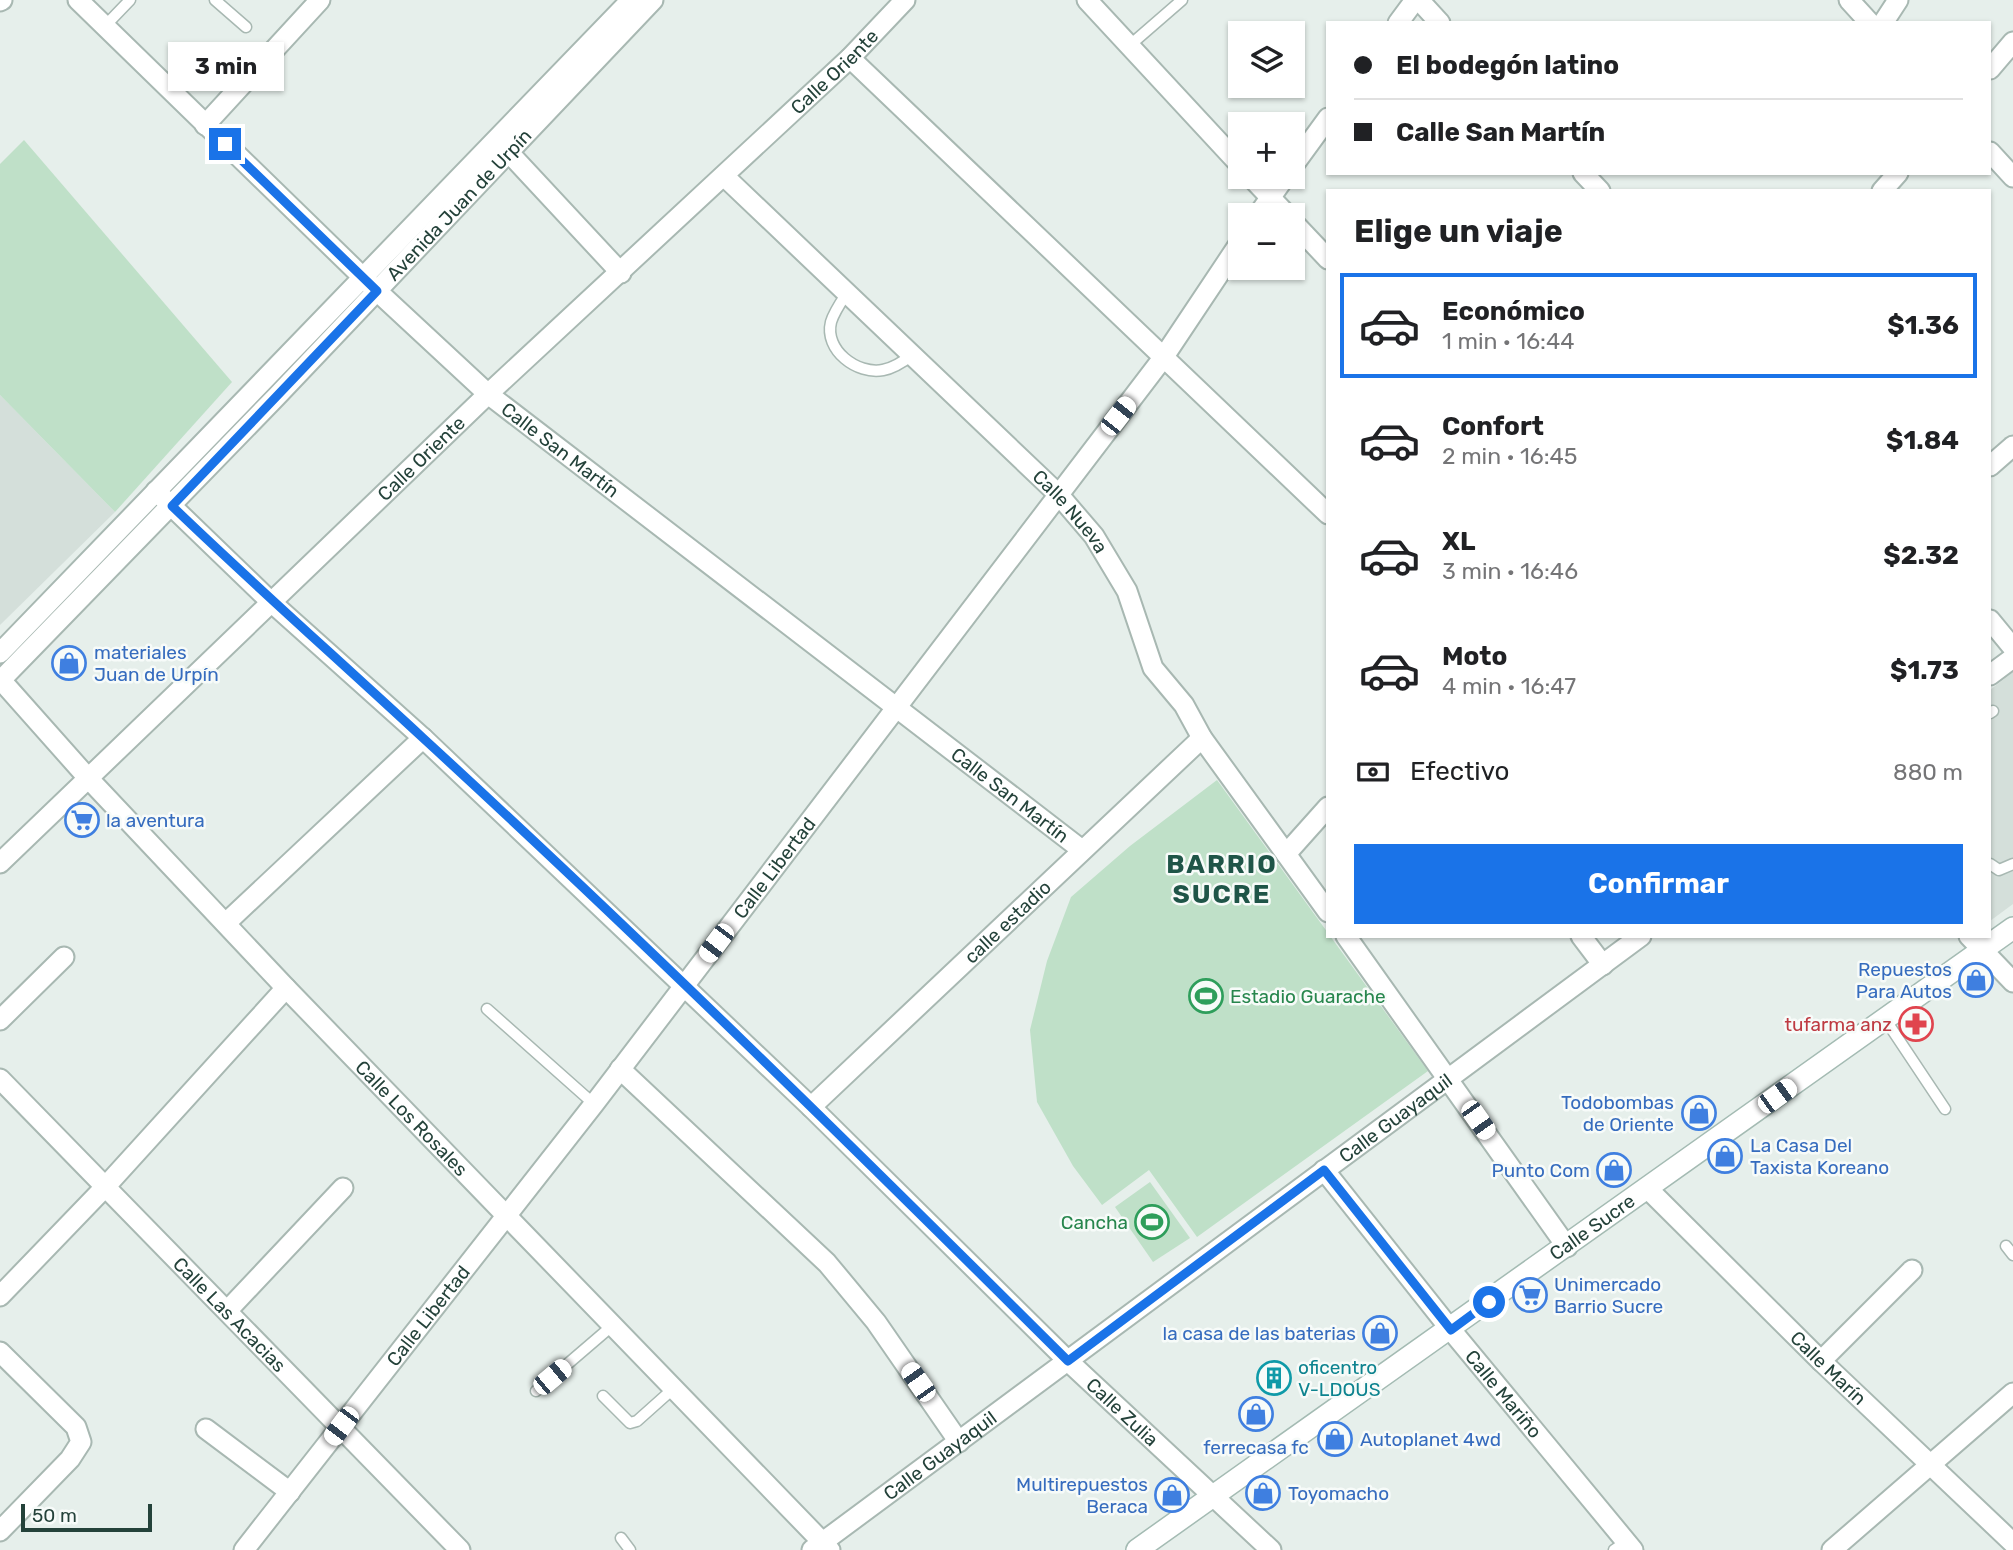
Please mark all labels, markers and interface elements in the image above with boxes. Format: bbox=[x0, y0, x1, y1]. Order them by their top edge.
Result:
map controls bbox=[1228, 21, 1305, 280]
button: layers bbox=[1228, 21, 1305, 98]
street label: Calle Oriente bbox=[786, 25, 883, 119]
callout: 3 min bbox=[167, 43, 283, 92]
text: El bodegón latino bbox=[1396, 50, 1619, 81]
text: 3 min bbox=[195, 52, 257, 80]
button: + bbox=[1228, 112, 1305, 189]
text: Calle San Martín bbox=[1396, 117, 1605, 148]
street label: Avenida Juan de Urpín bbox=[382, 124, 536, 285]
route end bbox=[209, 128, 241, 160]
button: − bbox=[1228, 203, 1305, 280]
text: Elige un viaje bbox=[1354, 212, 1563, 250]
icon: car bbox=[1358, 294, 1421, 357]
text: Económico bbox=[1442, 296, 1585, 327]
text: $1.36 bbox=[1887, 310, 1959, 341]
text: 1 min · 16:44 bbox=[1442, 327, 1574, 355]
car bbox=[1097, 393, 1140, 439]
street label: Calle San Martín bbox=[497, 397, 624, 503]
icon: car bbox=[1358, 409, 1421, 472]
street label: Calle Oriente bbox=[373, 411, 470, 506]
text: Confort bbox=[1442, 411, 1544, 442]
text: $1.84 bbox=[1886, 425, 1959, 456]
text: 2 min · 16:45 bbox=[1442, 442, 1578, 470]
street label: Calle Nueva bbox=[1028, 465, 1112, 557]
icon: car bbox=[1358, 524, 1421, 587]
text: XL bbox=[1442, 526, 1475, 557]
text: $2.32 bbox=[1883, 540, 1959, 571]
text: 3 min · 16:46 bbox=[1442, 557, 1578, 585]
icon: car bbox=[1358, 639, 1421, 702]
place label: materiales Juan de Urpín bbox=[94, 641, 219, 686]
text: Moto bbox=[1442, 641, 1507, 672]
shop icon: materiales Juan de Urpín bbox=[50, 644, 88, 682]
text: $1.73 bbox=[1890, 655, 1959, 686]
text: 4 min · 16:47 bbox=[1442, 672, 1576, 700]
street label: Calle San Martín bbox=[946, 743, 1073, 848]
icon: cash bbox=[1354, 753, 1392, 791]
text: Efectivo bbox=[1410, 756, 1509, 787]
text: 880 m bbox=[1893, 758, 1963, 786]
supermarket icon: la aventura bbox=[63, 801, 101, 839]
place label: la aventura bbox=[106, 809, 205, 832]
street label: Calle Libertad bbox=[729, 813, 821, 923]
button: Confirmar bbox=[1354, 844, 1963, 924]
district label: BARRIO SUCRE bbox=[1166, 849, 1278, 910]
street label: calle estadio bbox=[960, 876, 1056, 968]
car bbox=[695, 920, 738, 966]
place label: Repuestos Para Autos bbox=[1856, 958, 1952, 1003]
shop icon: Repuestos Para Autos bbox=[1957, 961, 1995, 999]
sports icon: Estadio Guarache bbox=[1187, 977, 1225, 1015]
place label: Estadio Guarache bbox=[1230, 985, 1386, 1008]
pharmacy icon: tufarma anz bbox=[1897, 1005, 1935, 1043]
place label: tufarma anz bbox=[1785, 1013, 1892, 1036]
street label: Calle Los Rosales bbox=[350, 1056, 473, 1181]
street label: Calle Guayaquil bbox=[1335, 1069, 1457, 1168]
car bbox=[1754, 1075, 1801, 1117]
place label: Todobombas de Oriente bbox=[1561, 1091, 1674, 1136]
shop icon: Todobombas de Oriente bbox=[1680, 1094, 1718, 1132]
car bbox=[1458, 1097, 1499, 1143]
place label: La Casa Del Taxista Koreano bbox=[1750, 1134, 1889, 1179]
shop icon: La Casa Del Taxista Koreano bbox=[1706, 1137, 1744, 1175]
shop icon: Punto Com bbox=[1595, 1151, 1633, 1189]
place label: Punto Com bbox=[1492, 1159, 1590, 1182]
street label: Calle Sucre bbox=[1545, 1189, 1639, 1265]
sports icon: Cancha bbox=[1133, 1203, 1171, 1241]
place label: Cancha bbox=[1061, 1211, 1128, 1234]
street label: Calle Las Acacias bbox=[168, 1252, 291, 1377]
street label: Calle Libertad bbox=[382, 1261, 475, 1371]
place label: Unimercado Barrio Sucre bbox=[1554, 1273, 1663, 1318]
supermarket icon: Unimercado Barrio Sucre bbox=[1511, 1276, 1549, 1314]
route start bbox=[1473, 1286, 1505, 1318]
shop icon: la casa de las baterias bbox=[1361, 1314, 1399, 1352]
place label: la casa de las baterias bbox=[1163, 1322, 1356, 1345]
street label: Calle Marín bbox=[1785, 1326, 1871, 1410]
street label: Calle Mariño bbox=[1460, 1345, 1546, 1443]
car bbox=[530, 1355, 575, 1399]
place label: oficentro V-LDOUS bbox=[1298, 1356, 1381, 1401]
car bbox=[898, 1359, 939, 1405]
building icon: oficentro V-LDOUS bbox=[1255, 1359, 1293, 1397]
street label: Calle Zulia bbox=[1081, 1373, 1163, 1451]
shop icon: ferrecasa fc bbox=[1237, 1395, 1275, 1433]
car bbox=[320, 1403, 363, 1449]
street label: Calle Guayaquil bbox=[879, 1406, 1001, 1505]
shop icon: Autoplanet 4wd bbox=[1316, 1420, 1354, 1458]
place label: Autoplanet 4wd bbox=[1360, 1428, 1501, 1451]
place label: ferrecasa fc bbox=[1203, 1436, 1309, 1459]
place label: Multirepuestos Beraca bbox=[1016, 1473, 1148, 1518]
shop icon: Toyomacho bbox=[1244, 1474, 1282, 1512]
shop icon: Multirepuestos Beraca bbox=[1153, 1476, 1191, 1514]
place label: Toyomacho bbox=[1288, 1482, 1389, 1505]
scale bar bbox=[21, 1501, 152, 1533]
text: 50 m bbox=[32, 1504, 77, 1527]

